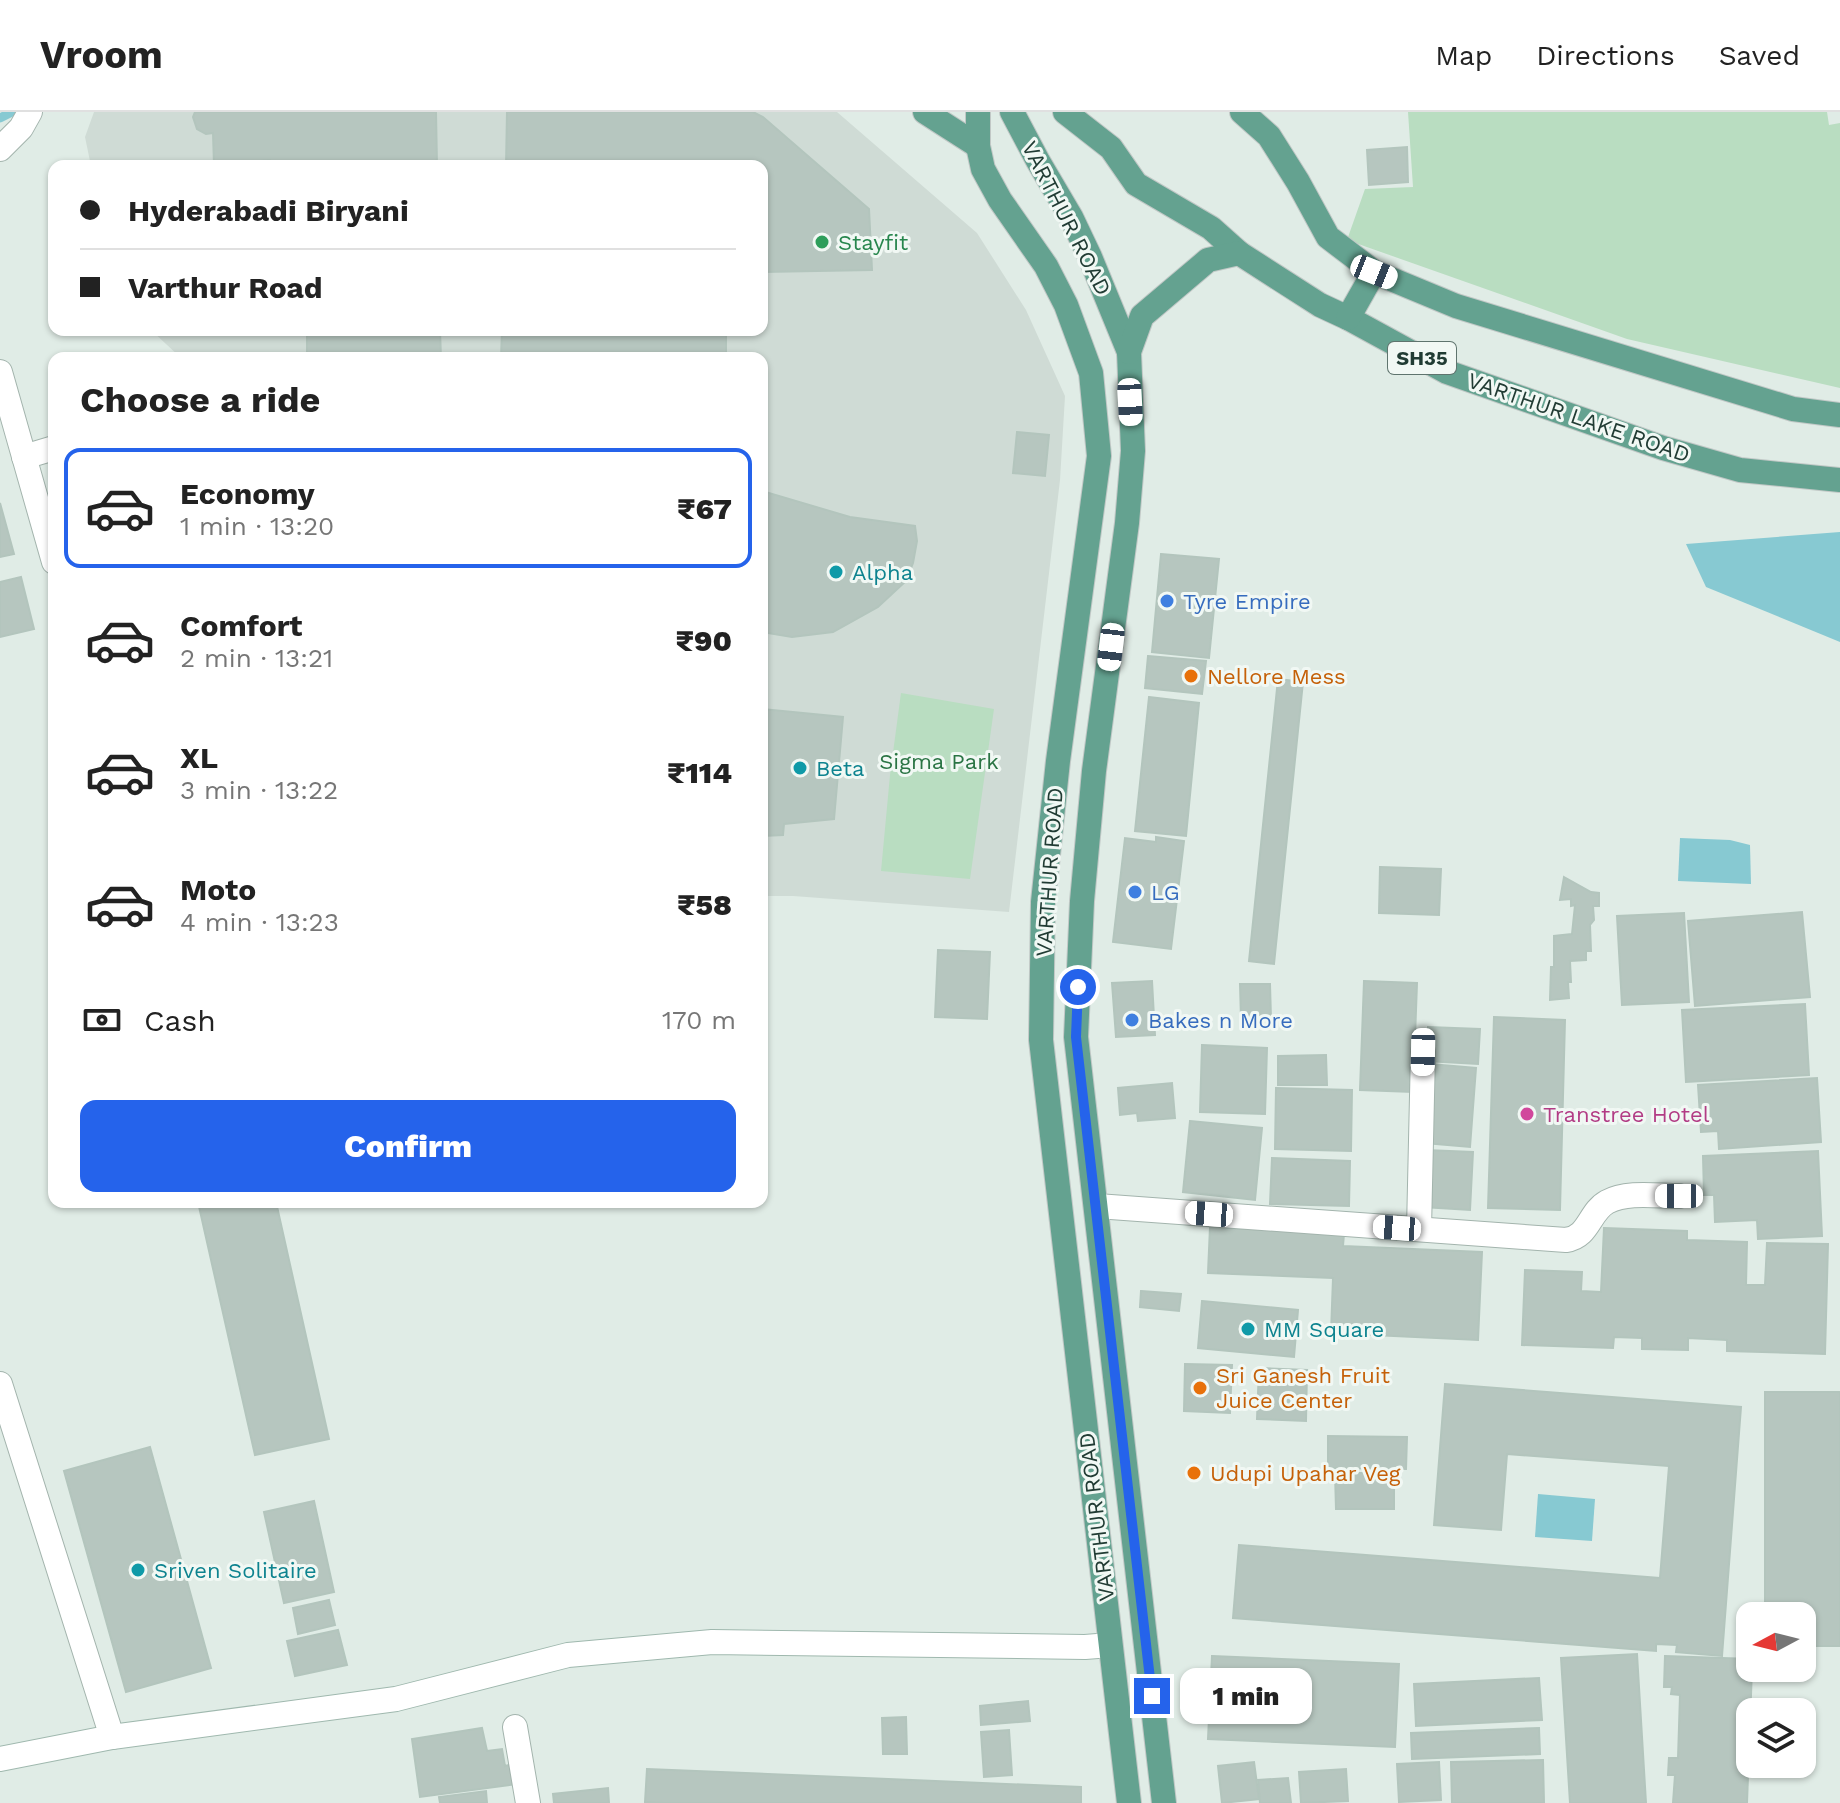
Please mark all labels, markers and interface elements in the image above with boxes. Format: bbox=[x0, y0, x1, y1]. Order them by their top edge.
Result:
text: Vroom bbox=[40, 33, 163, 77]
text: Map bbox=[1435, 39, 1492, 72]
text: Directions bbox=[1536, 39, 1675, 72]
text: Saved bbox=[1719, 39, 1800, 72]
street label: VARTHUR ROAD bbox=[1017, 137, 1116, 299]
text: Hyderabadi Biryani bbox=[128, 193, 409, 228]
place label: Stayfit bbox=[838, 230, 908, 255]
marker: Stayfit bbox=[813, 233, 831, 251]
car bbox=[1347, 252, 1401, 292]
text: Varthur Road bbox=[128, 270, 323, 305]
road number: SH35 bbox=[1388, 342, 1456, 374]
street label: VARTHUR LAKE ROAD bbox=[1464, 368, 1693, 467]
car bbox=[1117, 377, 1143, 427]
text: Choose a ride bbox=[80, 379, 320, 421]
icon: car bbox=[84, 472, 156, 544]
text: Economy bbox=[180, 476, 315, 511]
text: ₹67 bbox=[677, 491, 732, 526]
text: 1 min · 13:20 bbox=[180, 511, 334, 541]
place label: Alpha bbox=[852, 560, 913, 585]
marker: Alpha bbox=[827, 563, 845, 581]
place label: Tyre Empire bbox=[1183, 589, 1311, 614]
marker: Tyre Empire bbox=[1158, 592, 1176, 610]
icon: car bbox=[84, 604, 156, 676]
text: Comfort bbox=[180, 608, 302, 643]
car bbox=[1096, 622, 1126, 672]
text: ₹90 bbox=[675, 623, 732, 658]
text: 2 min · 13:21 bbox=[180, 643, 333, 673]
place label: Nellore Mess bbox=[1207, 664, 1346, 689]
marker: Nellore Mess bbox=[1182, 667, 1200, 685]
icon: car bbox=[84, 736, 156, 808]
text: XL bbox=[180, 740, 218, 775]
park label: Sigma Park bbox=[879, 749, 999, 774]
text: ₹114 bbox=[667, 755, 732, 790]
place label: Beta bbox=[816, 756, 864, 781]
marker: Beta bbox=[791, 759, 809, 777]
text: 3 min · 13:22 bbox=[180, 775, 338, 805]
street label: VARTHUR ROAD bbox=[1031, 787, 1068, 958]
icon: car bbox=[84, 868, 156, 940]
text: Moto bbox=[180, 872, 256, 907]
place label: LG bbox=[1151, 880, 1180, 905]
marker: LG bbox=[1126, 883, 1144, 901]
text: ₹58 bbox=[677, 887, 732, 922]
text: 4 min · 13:23 bbox=[180, 907, 339, 937]
route start bbox=[1060, 969, 1096, 1005]
icon: cash bbox=[80, 998, 124, 1042]
text: Cash bbox=[144, 1003, 216, 1038]
text: 170 m bbox=[662, 1005, 736, 1035]
place label: Bakes n More bbox=[1148, 1008, 1293, 1033]
marker: Bakes n More bbox=[1123, 1011, 1141, 1029]
car bbox=[1411, 1028, 1435, 1076]
button: Confirm bbox=[80, 1100, 736, 1192]
place label: Transtree Hotel bbox=[1543, 1102, 1710, 1127]
marker: Transtree Hotel bbox=[1518, 1105, 1536, 1123]
car bbox=[1655, 1184, 1703, 1208]
car bbox=[1184, 1200, 1234, 1228]
car bbox=[1372, 1214, 1422, 1242]
place label: MM Square bbox=[1264, 1317, 1384, 1342]
marker: MM Square bbox=[1239, 1320, 1257, 1338]
place label: Sri Ganesh Fruit Juice Center bbox=[1216, 1363, 1390, 1413]
marker: Sri Ganesh Fruit Juice Center bbox=[1191, 1379, 1209, 1397]
street label: VARTHUR ROAD bbox=[1074, 1431, 1119, 1603]
place label: Udupi Upahar Veg bbox=[1210, 1461, 1401, 1486]
marker: Udupi Upahar Veg bbox=[1185, 1464, 1203, 1482]
place label: Sriven Solitaire bbox=[154, 1558, 317, 1583]
marker: Sriven Solitaire bbox=[129, 1561, 147, 1579]
north arrow bbox=[1736, 1602, 1816, 1682]
map controls bbox=[1736, 1602, 1816, 1778]
callout: 1 min bbox=[1180, 1668, 1312, 1724]
route end bbox=[1134, 1678, 1170, 1714]
text: 1 min bbox=[1213, 1681, 1279, 1711]
button: layers bbox=[1736, 1698, 1816, 1778]

